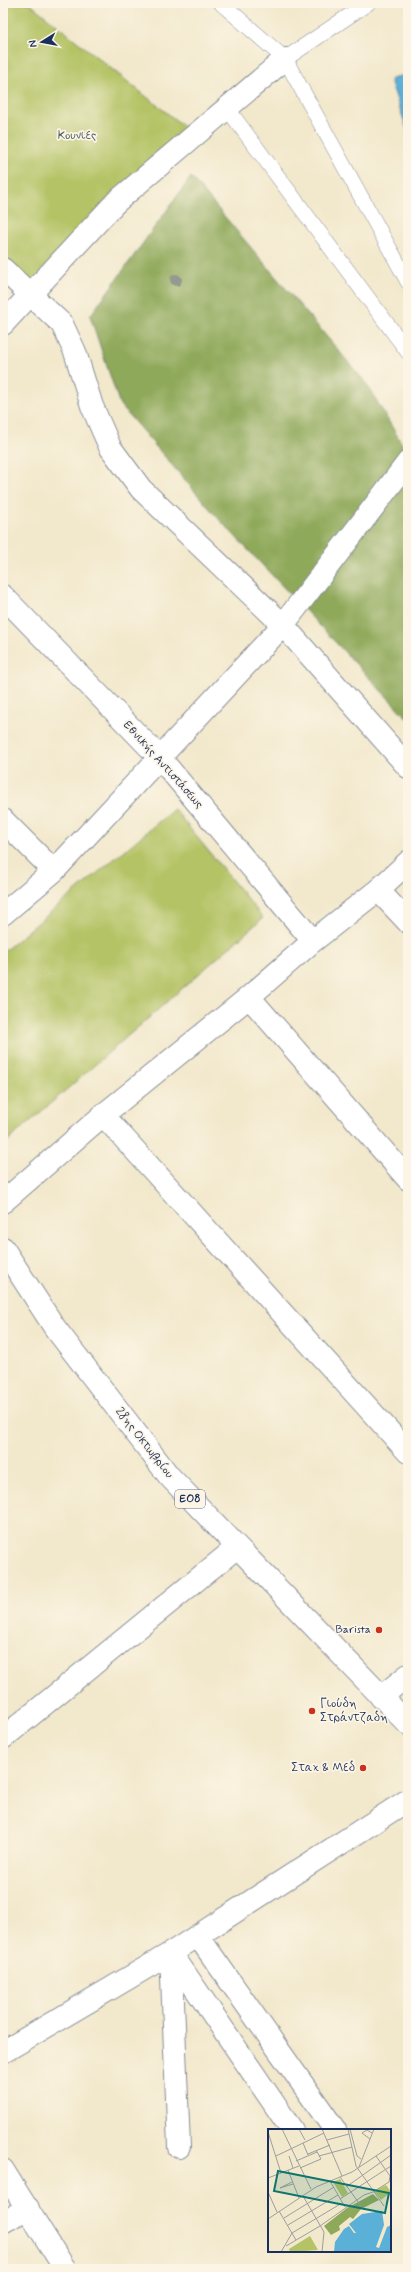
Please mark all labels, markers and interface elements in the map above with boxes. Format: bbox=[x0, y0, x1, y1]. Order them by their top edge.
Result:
north arrow bbox=[22, 22, 62, 62]
text: N bbox=[26, 39, 41, 49]
park label: Κουνιες bbox=[58, 128, 96, 144]
street label: Εθνικής Αντιστάσεως bbox=[119, 718, 207, 812]
street label: 28ης Οκτωβρίου bbox=[111, 1404, 177, 1482]
road number: ΕΟ8 bbox=[175, 1490, 205, 1508]
place label: Barista bbox=[335, 1622, 371, 1638]
marker: Barista bbox=[374, 1625, 384, 1635]
place label: Γιούδη Στράντζαδη bbox=[320, 1696, 388, 1726]
marker: Γιούδη Στράντζαδη bbox=[307, 1706, 317, 1716]
place label: Σταχ & Μεδ bbox=[291, 1760, 355, 1776]
marker: Σταχ & Μεδ bbox=[358, 1763, 368, 1773]
inset map bbox=[268, 2129, 391, 2252]

